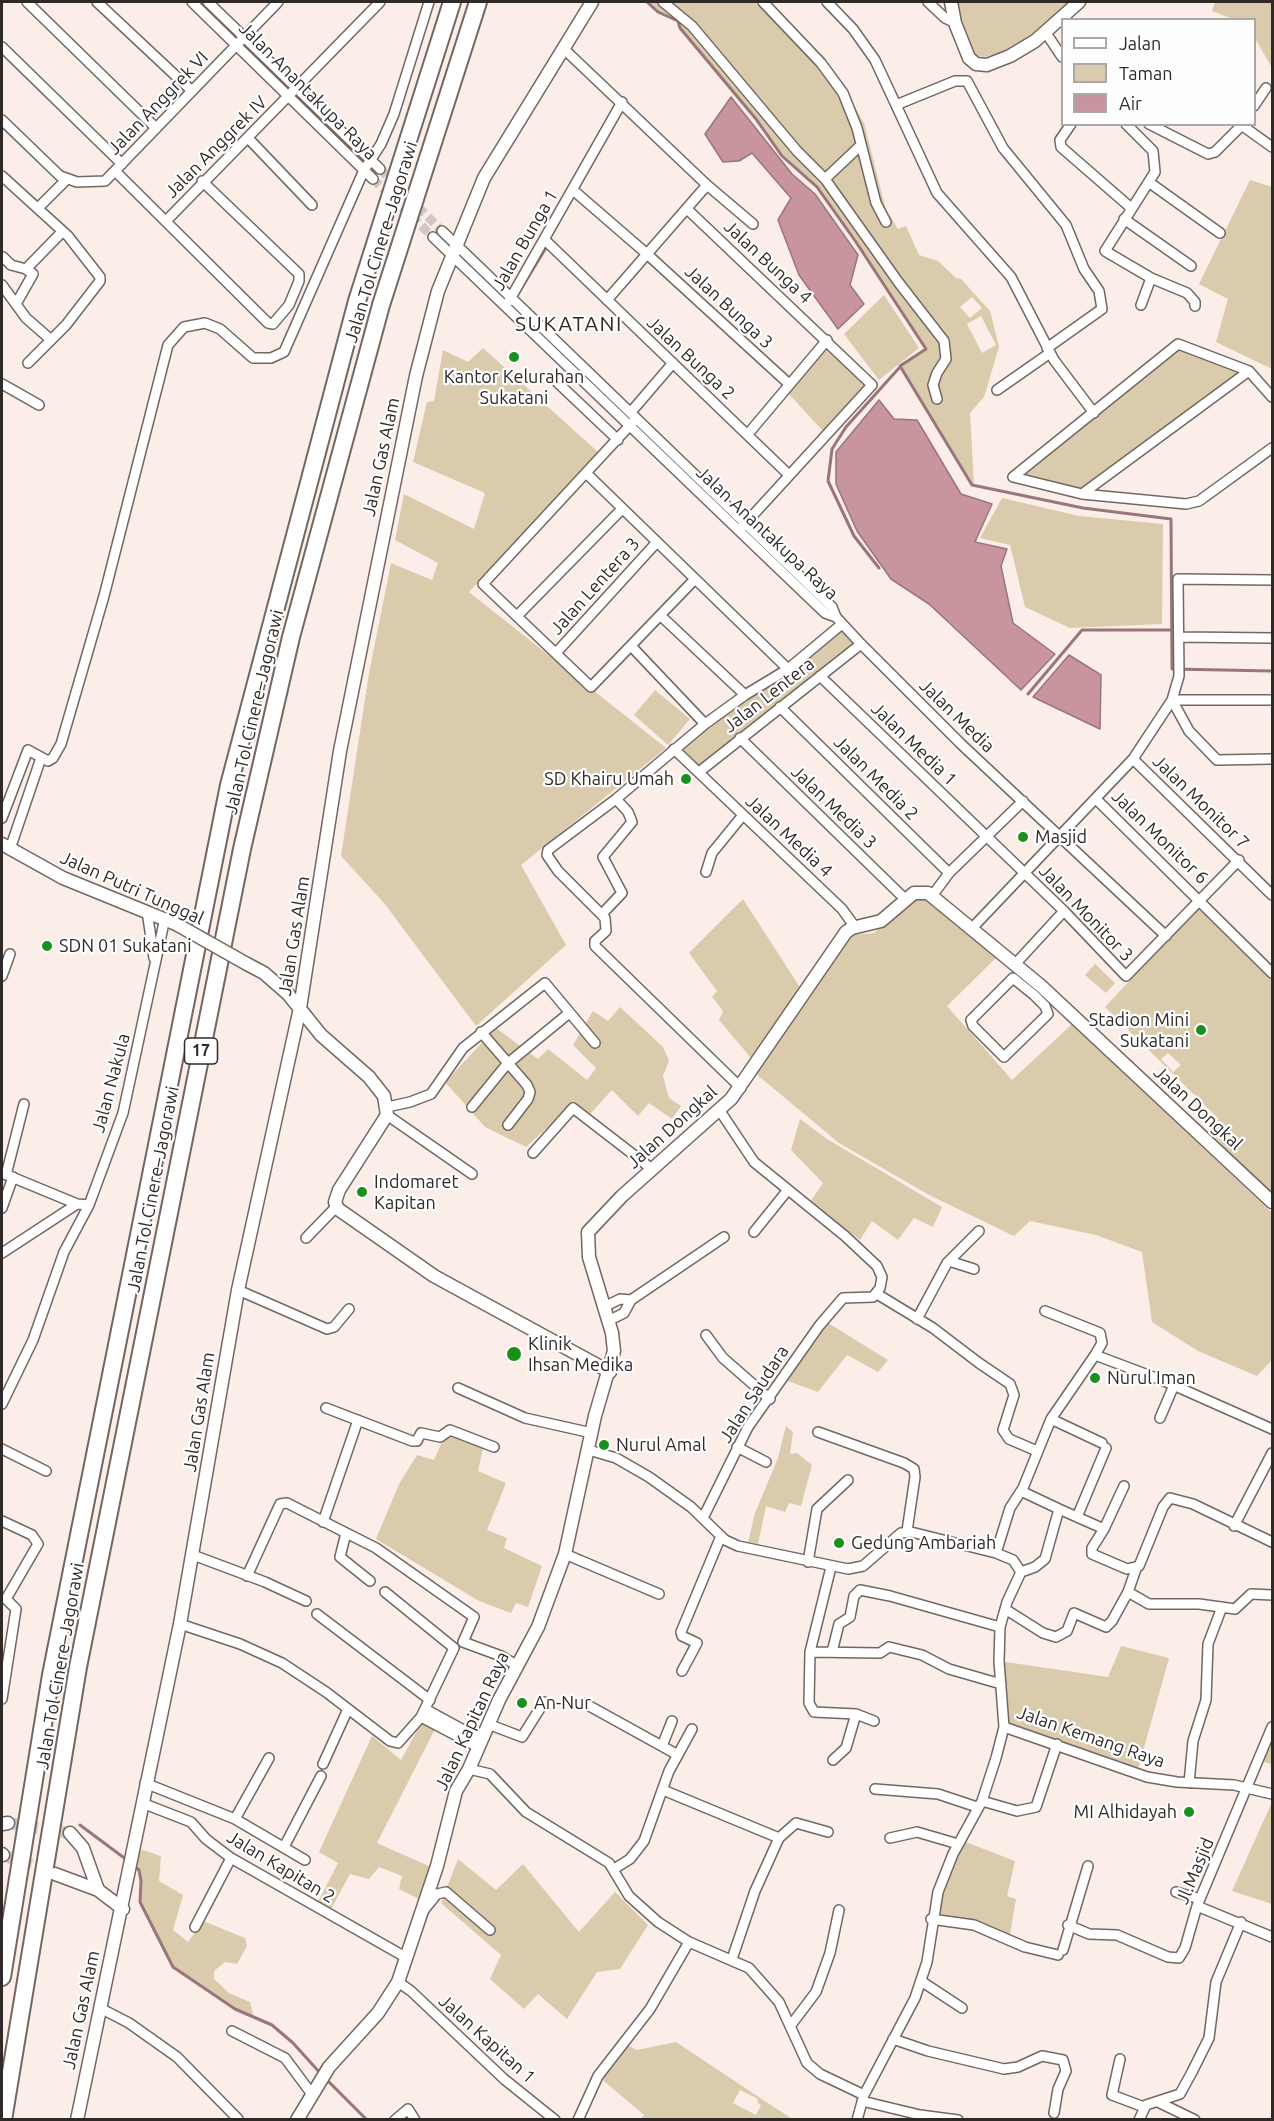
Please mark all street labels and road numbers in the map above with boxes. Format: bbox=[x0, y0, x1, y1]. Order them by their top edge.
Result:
street label: Jalan Anantakupa Raya bbox=[235, 18, 381, 164]
street label: Jalan Anggrek VI bbox=[103, 47, 213, 159]
street label: Jalan Anggrek IV bbox=[161, 92, 271, 202]
street label: Jalan Tol Cinere–Jagorawi bbox=[340, 139, 422, 345]
street label: Jalan Bunga 1 bbox=[488, 186, 562, 294]
street label: Jalan Bunga 4 bbox=[720, 216, 816, 308]
street label: Jalan Bunga 3 bbox=[681, 261, 777, 353]
street label: Jalan Bunga 2 bbox=[643, 312, 739, 404]
street label: Jalan Gas Alam bbox=[358, 396, 404, 518]
street label: Jalan Anantakupa Raya bbox=[692, 462, 842, 604]
street label: Jalan Lentera 3 bbox=[546, 533, 644, 639]
street label: Jalan Tol Cinere–Jagorawi bbox=[220, 608, 288, 816]
street label: Jalan Lentera bbox=[719, 653, 819, 737]
street label: Jalan Media bbox=[915, 675, 999, 757]
street label: Jalan Media 1 bbox=[867, 698, 961, 790]
street label: Jalan Media 2 bbox=[829, 731, 923, 825]
street label: Jalan Monitor 7 bbox=[1148, 750, 1254, 854]
street label: Jalan Media 3 bbox=[787, 761, 881, 853]
street label: Jalan Monitor 6 bbox=[1107, 785, 1213, 889]
street label: Jalan Media 4 bbox=[741, 790, 837, 882]
street label: Jalan Putri Tunggal bbox=[57, 847, 207, 929]
street label: Jalan Monitor 3 bbox=[1034, 860, 1138, 966]
street label: Jalan Gas Alam bbox=[274, 875, 314, 997]
street label: Jalan Nakula bbox=[87, 1031, 135, 1135]
road number: 17 bbox=[184, 1038, 218, 1064]
street label: Jalan Dongkal bbox=[1149, 1061, 1247, 1155]
street label: Jalan Dongkal bbox=[623, 1081, 721, 1173]
street label: Jalan Tol Cinere–Jagorawi bbox=[122, 1084, 184, 1294]
street label: Jalan Saudara bbox=[715, 1341, 793, 1447]
street label: Jalan Gas Alam bbox=[179, 1351, 219, 1473]
street label: Jalan Tol Cinere–Jagorawi bbox=[31, 1561, 89, 1771]
street label: Jalan Kapitan Raya bbox=[430, 1648, 514, 1794]
street label: Jalan Kemang Raya bbox=[1014, 1702, 1168, 1772]
street label: Jalan Kapitan 2 bbox=[223, 1826, 339, 1908]
street label: Jl.Masjid bbox=[1171, 1835, 1219, 1907]
street label: Jalan Gas Alam bbox=[58, 1949, 104, 2071]
street label: Jalan Kapitan 1 bbox=[434, 1990, 540, 2088]

